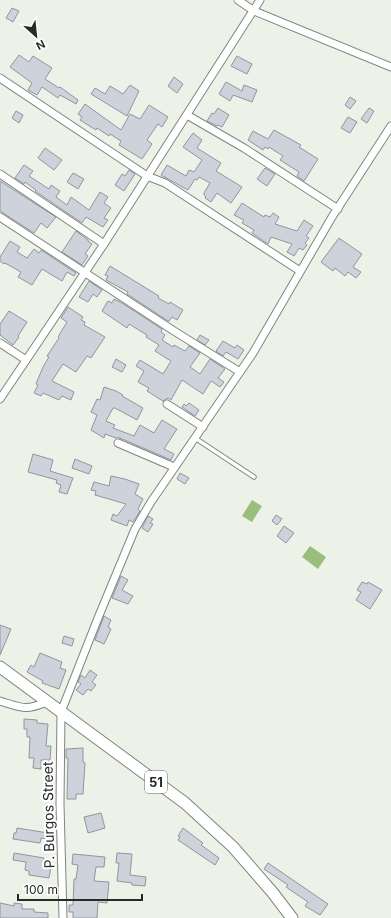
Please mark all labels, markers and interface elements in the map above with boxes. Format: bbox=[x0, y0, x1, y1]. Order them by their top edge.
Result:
north arrow bbox=[16, 16, 56, 56]
text: N bbox=[34, 37, 47, 53]
street label: P. Burgos Street bbox=[39, 761, 57, 869]
road number: 51 bbox=[145, 771, 167, 793]
scale bar bbox=[18, 876, 142, 902]
text: 100 m bbox=[24, 882, 58, 897]

